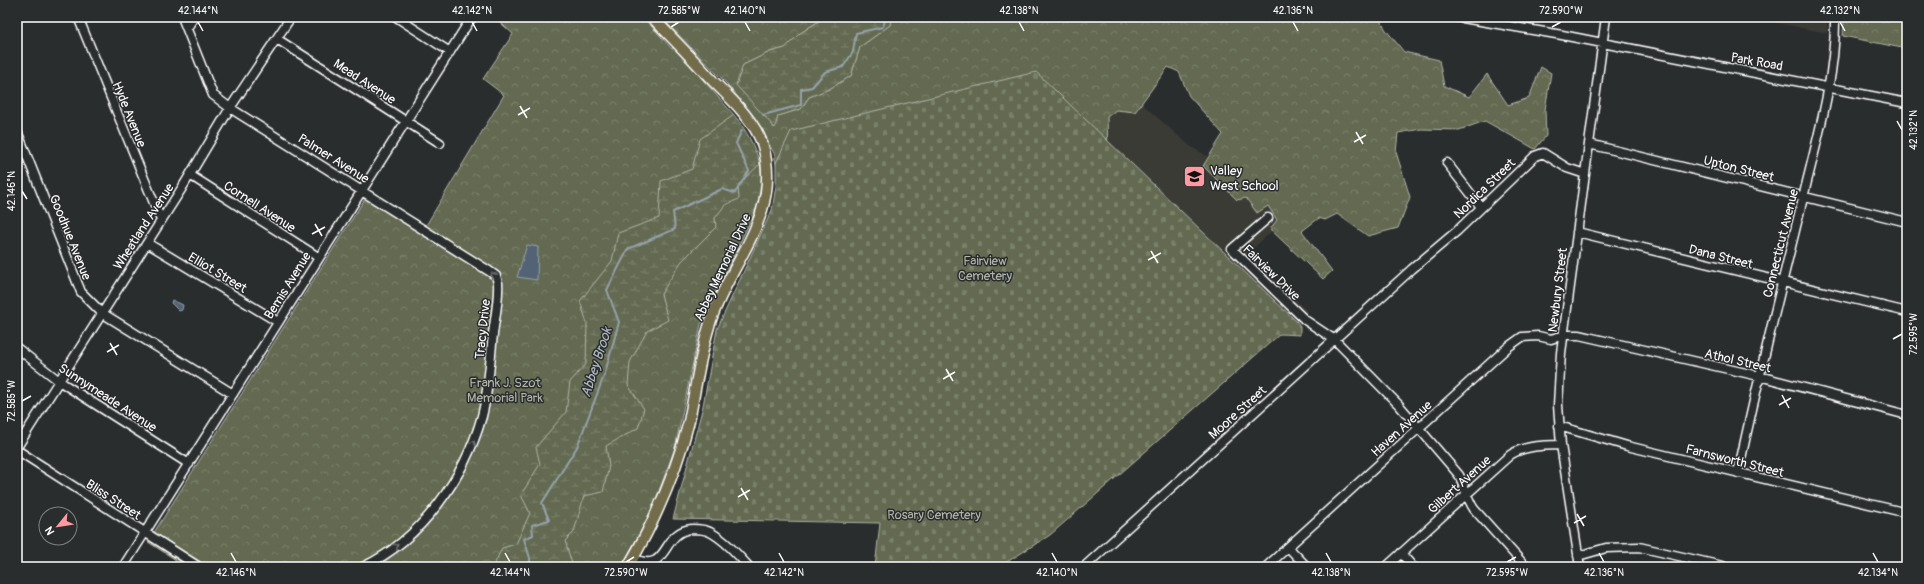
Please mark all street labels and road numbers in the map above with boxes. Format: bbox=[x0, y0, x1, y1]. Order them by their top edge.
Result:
street label: Park Road bbox=[1730, 50, 1784, 74]
street label: Mead Avenue bbox=[330, 56, 399, 108]
street label: Hyde Avenue bbox=[109, 79, 150, 150]
street label: Palmer Avenue bbox=[295, 131, 373, 187]
street label: Upton Street bbox=[1702, 152, 1776, 186]
street label: Nordica Street bbox=[1451, 155, 1519, 222]
street label: Cornell Avenue bbox=[221, 178, 299, 236]
street label: Wheatland Avenue bbox=[110, 180, 178, 273]
street label: Connecticut Avenue bbox=[1760, 187, 1802, 299]
street label: Goodhue Avenue bbox=[46, 192, 95, 283]
street label: Abbey Memorial Drive bbox=[691, 211, 755, 324]
street label: Fairview Drive bbox=[1239, 241, 1304, 305]
street label: Dana Street bbox=[1687, 241, 1755, 273]
street label: Newbury Street bbox=[1545, 246, 1571, 333]
street label: Elliot Street bbox=[185, 249, 250, 297]
street label: Bemis Avenue bbox=[261, 249, 315, 322]
street label: Tracy Drive bbox=[472, 298, 494, 360]
street label: Athol Street bbox=[1703, 346, 1773, 377]
street label: Sunnymeade Avenue bbox=[55, 360, 160, 436]
street label: Moore Street bbox=[1205, 382, 1270, 443]
street label: Haven Avenue bbox=[1368, 397, 1436, 460]
street label: Farnsworth Street bbox=[1684, 441, 1786, 481]
street label: Gilbert Avenue bbox=[1425, 452, 1495, 517]
street label: Bliss Street bbox=[83, 476, 145, 524]

